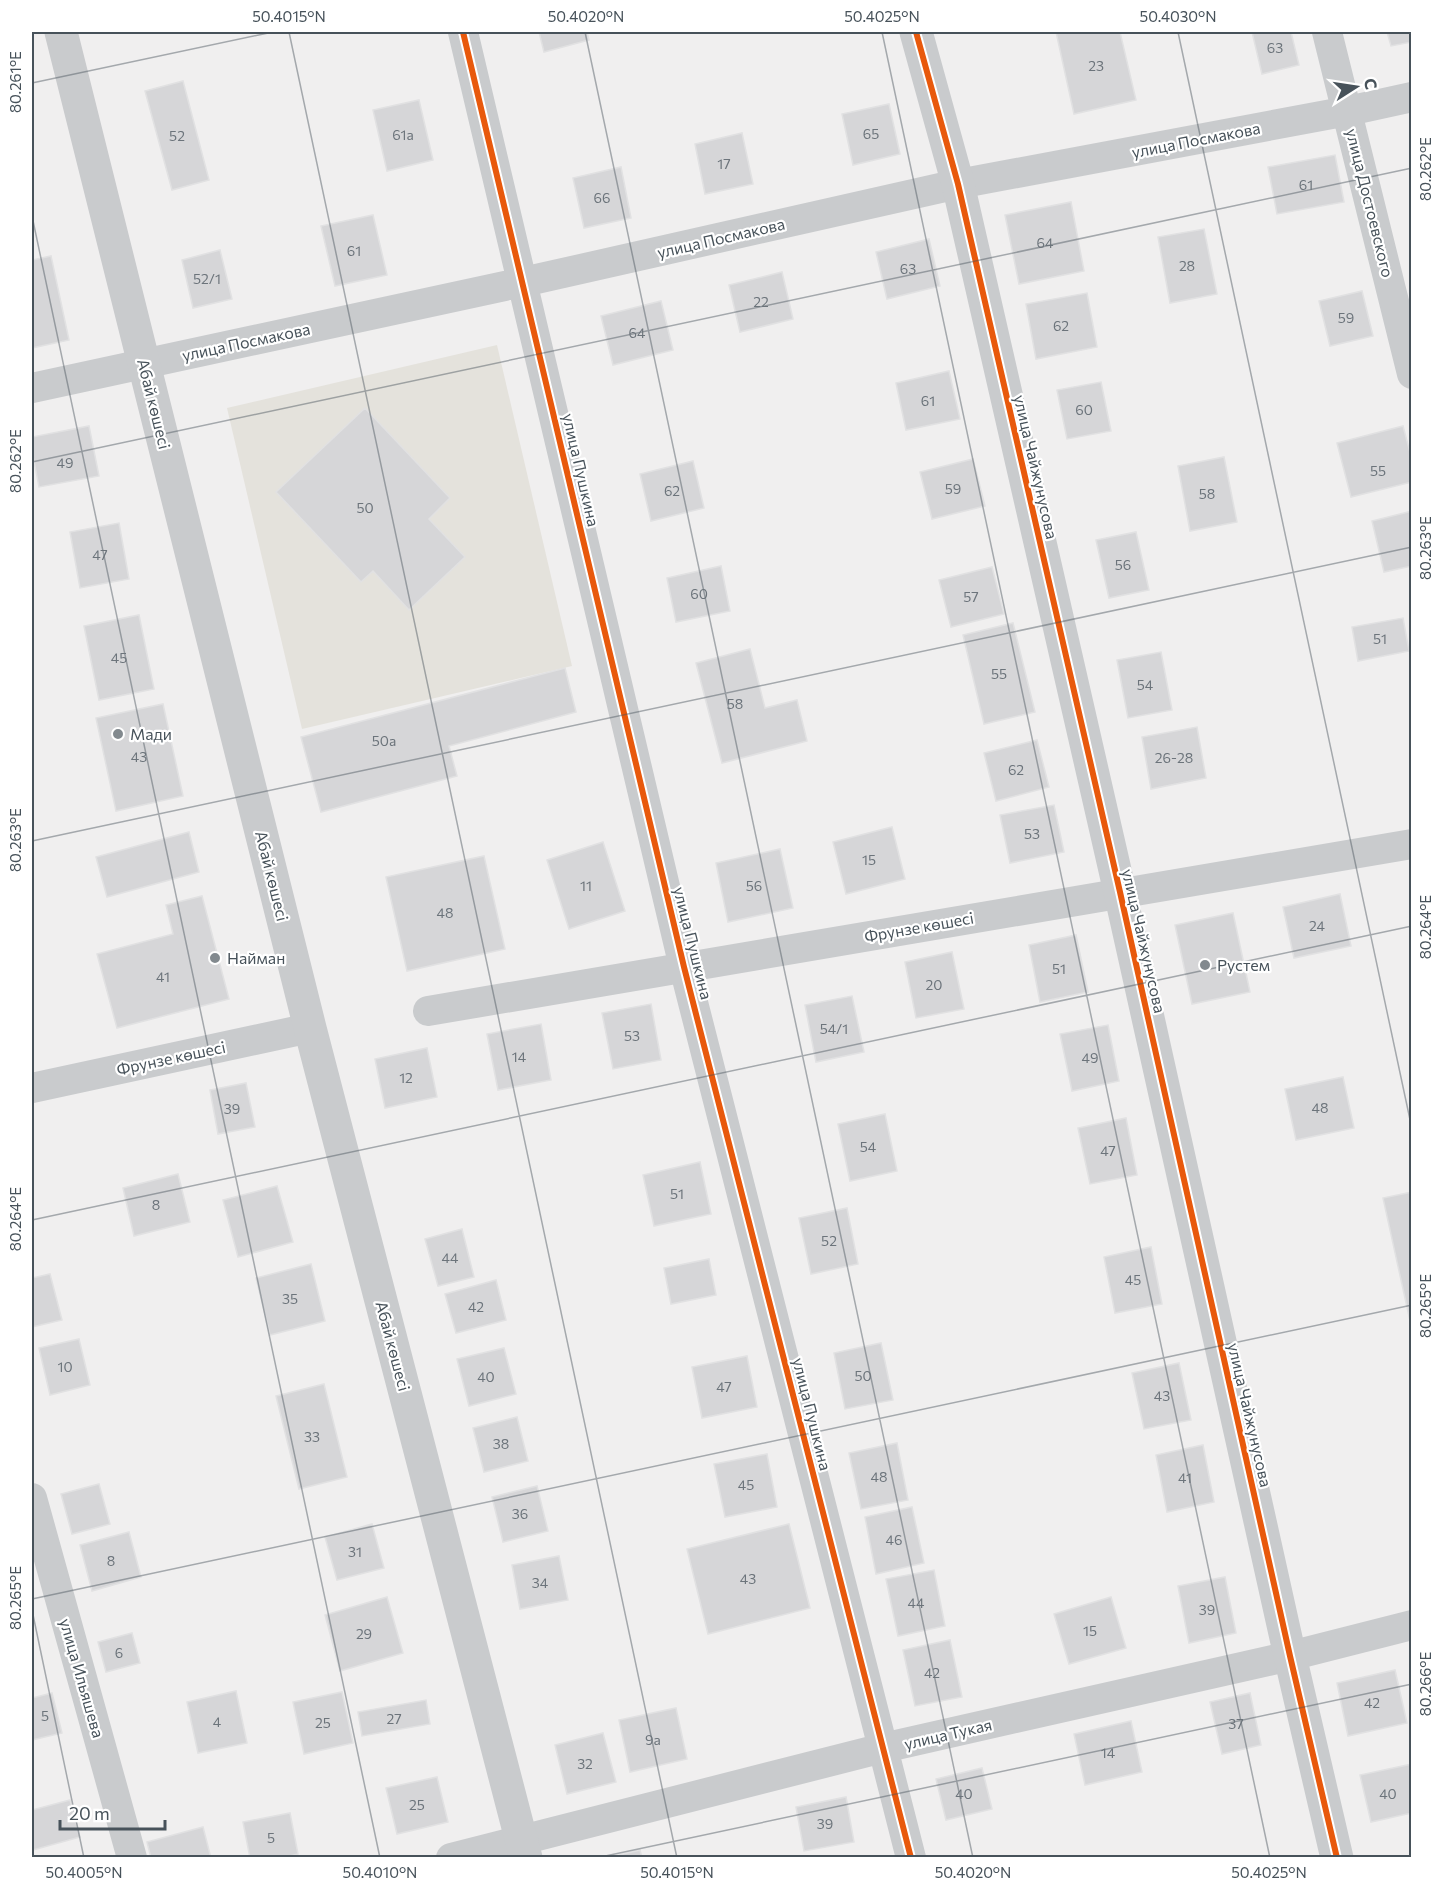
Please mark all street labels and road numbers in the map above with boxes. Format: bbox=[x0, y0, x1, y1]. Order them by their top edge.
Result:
street label: улица Посмакова bbox=[1130, 118, 1262, 161]
street label: улица Достоевского bbox=[1343, 126, 1398, 279]
street label: улица Посмакова bbox=[655, 214, 787, 261]
street label: улица Посмакова bbox=[180, 319, 312, 364]
street label: Абай көшесі bbox=[134, 357, 175, 451]
street label: улица Чайжунусова bbox=[1011, 393, 1062, 541]
street label: улица Пушкина bbox=[559, 411, 604, 528]
street label: Абай көшесі bbox=[252, 829, 293, 923]
street label: улица Чайжунусова bbox=[1119, 867, 1170, 1015]
street label: улица Пушкина bbox=[670, 885, 717, 1001]
street label: Фрунзе көшесі bbox=[863, 908, 975, 945]
street label: Фрунзе көшесі bbox=[115, 1037, 227, 1078]
street label: Абай көшесі bbox=[372, 1299, 415, 1393]
street label: улица Чайжунусова bbox=[1225, 1341, 1276, 1489]
street label: улица Пушкина bbox=[789, 1356, 836, 1472]
street label: улица Ильяшева bbox=[56, 1616, 109, 1740]
street label: улица Тукая bbox=[902, 1714, 994, 1753]

